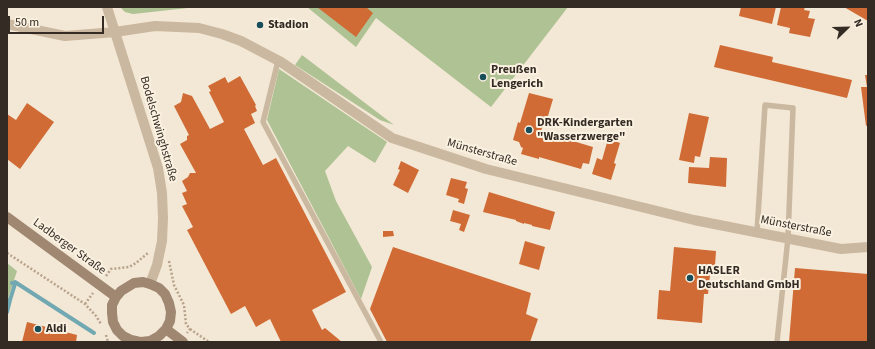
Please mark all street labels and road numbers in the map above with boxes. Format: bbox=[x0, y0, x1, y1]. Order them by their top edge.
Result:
street label: Bodelschwinghstraße bbox=[136, 75, 180, 183]
street label: Münsterstraße bbox=[445, 136, 519, 170]
street label: Münsterstraße bbox=[759, 213, 833, 241]
street label: Ladberger Straße bbox=[30, 216, 108, 278]

